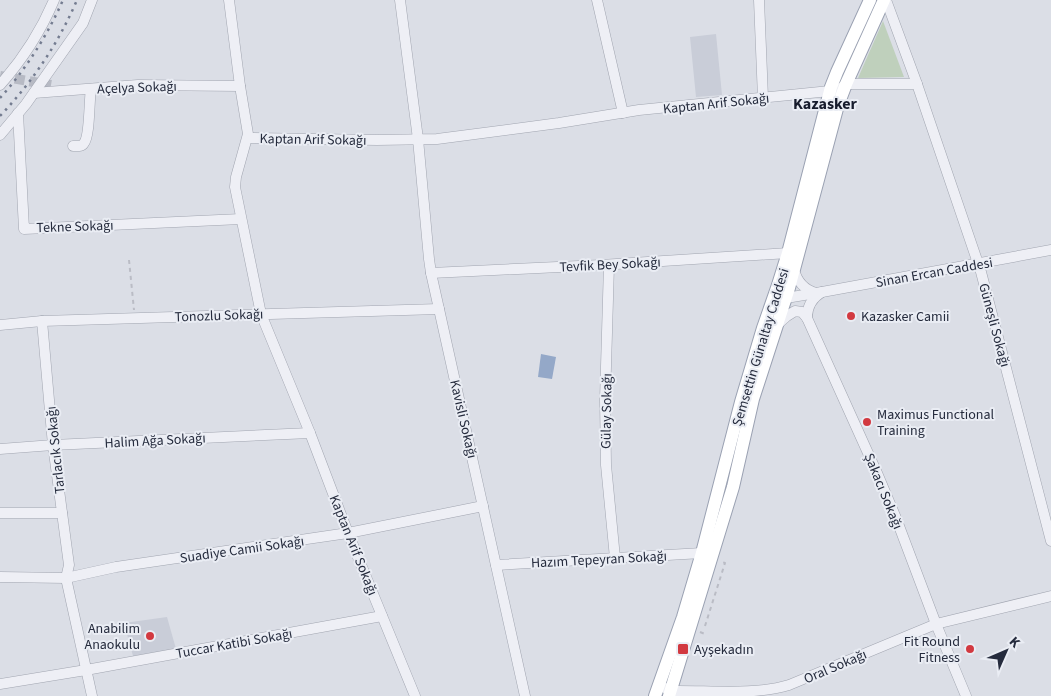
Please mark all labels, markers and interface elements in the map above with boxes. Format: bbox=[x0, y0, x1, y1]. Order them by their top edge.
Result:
street label: Açelya Sokağı bbox=[97, 77, 177, 99]
street label: Kaptan Arif Sokağı bbox=[662, 88, 770, 120]
district label: Kazasker bbox=[793, 93, 858, 115]
street label: Kaptan Arif Sokağı bbox=[259, 129, 367, 151]
street label: Tekne Sokağı bbox=[36, 216, 114, 238]
street label: Tevfik Bey Sokağı bbox=[559, 252, 661, 278]
street label: Sinan Ercan Caddesi bbox=[874, 253, 994, 293]
street label: Şemsettin Günaltay Caddesi bbox=[727, 266, 794, 429]
street label: Güneşli Sokağı bbox=[973, 281, 1015, 369]
street label: Tonozlu Sokağı bbox=[174, 304, 264, 328]
place label: Kazasker Camii bbox=[861, 307, 950, 327]
marker: Kazasker Camii bbox=[845, 310, 857, 322]
street label: Gülay Sokağı bbox=[596, 373, 618, 449]
street label: Kavisli Sokağı bbox=[444, 378, 482, 461]
street label: Tarlacık Sokağı bbox=[41, 405, 71, 495]
place label: Maximus Functional Training bbox=[877, 405, 994, 441]
marker: Maximus Functional Training bbox=[861, 416, 873, 428]
street label: Halim Ağa Sokağı bbox=[104, 428, 206, 454]
street label: Şakacı Sokağı bbox=[859, 450, 907, 532]
street label: Kaptan Arif Sokağı bbox=[324, 492, 382, 599]
street label: Suadiye Camii Sokağı bbox=[179, 531, 306, 569]
street label: Hazım Tepeyran Sokağı bbox=[530, 546, 668, 574]
place label: Anabilim Anaokulu bbox=[85, 619, 140, 655]
street label: Tuccar Katibi Sokağı bbox=[174, 624, 294, 664]
north arrow bbox=[981, 626, 1031, 676]
marker: Anabilim Anaokulu bbox=[144, 630, 156, 642]
place label: Fit Round Fitness bbox=[904, 632, 960, 668]
text: K bbox=[1004, 632, 1025, 653]
place label: Ayşekadın bbox=[694, 640, 754, 660]
marker: Ayşekadın bbox=[676, 642, 690, 656]
marker: Fit Round Fitness bbox=[964, 643, 976, 655]
street label: Oral Sokağı bbox=[801, 645, 870, 689]

